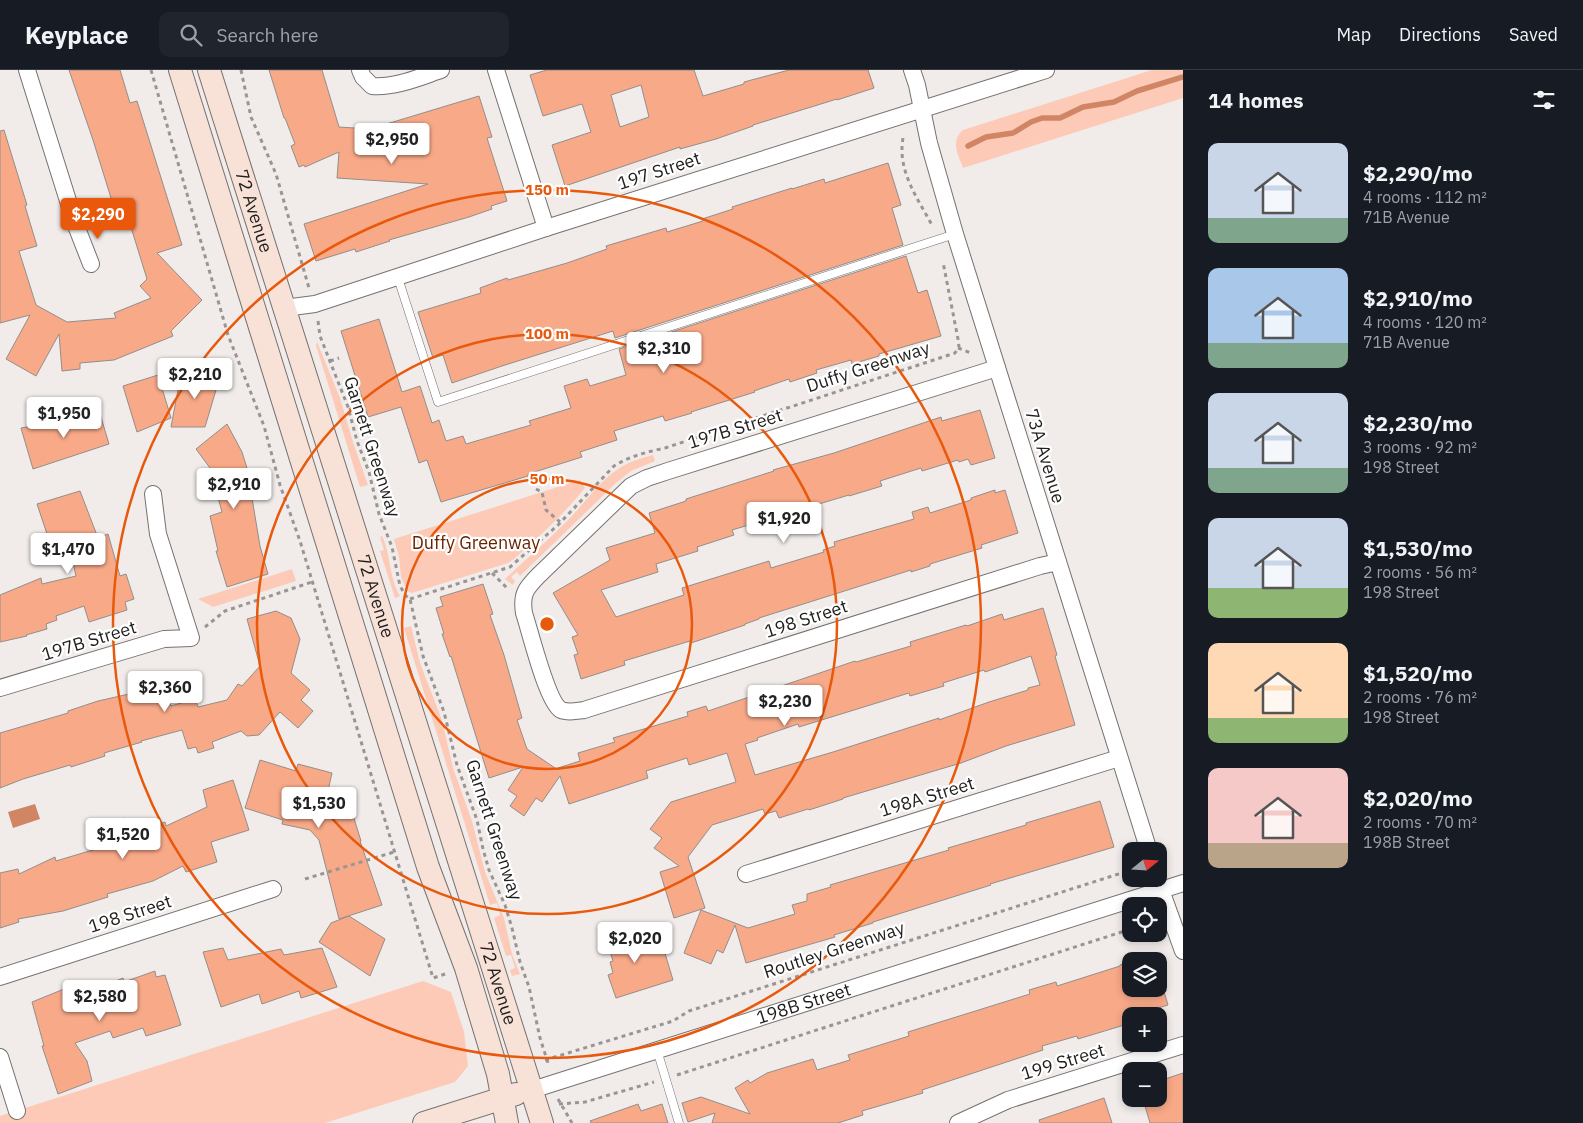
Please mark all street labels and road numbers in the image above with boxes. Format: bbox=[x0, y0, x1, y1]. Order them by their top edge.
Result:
street label: 197 Street bbox=[614, 146, 703, 195]
street label: 72 Avenue bbox=[230, 166, 278, 256]
street label: Duffy Greenway bbox=[803, 336, 933, 397]
street label: Garnett Greenway bbox=[339, 374, 406, 520]
street label: 197B Street bbox=[685, 403, 785, 454]
street label: 73A Avenue bbox=[1020, 406, 1071, 506]
street label: 72 Avenue bbox=[352, 552, 400, 641]
street label: 198 Street bbox=[761, 594, 850, 643]
street label: 197B Street bbox=[39, 615, 139, 666]
street label: Garnett Greenway bbox=[461, 757, 528, 903]
street label: 198A Street bbox=[877, 771, 977, 822]
street label: 198 Street bbox=[85, 889, 174, 938]
street label: Routley Greenway bbox=[760, 916, 907, 983]
street label: 72 Avenue bbox=[474, 939, 522, 1028]
street label: 198B Street bbox=[753, 977, 854, 1029]
street label: 199 Street bbox=[1018, 1038, 1107, 1085]

